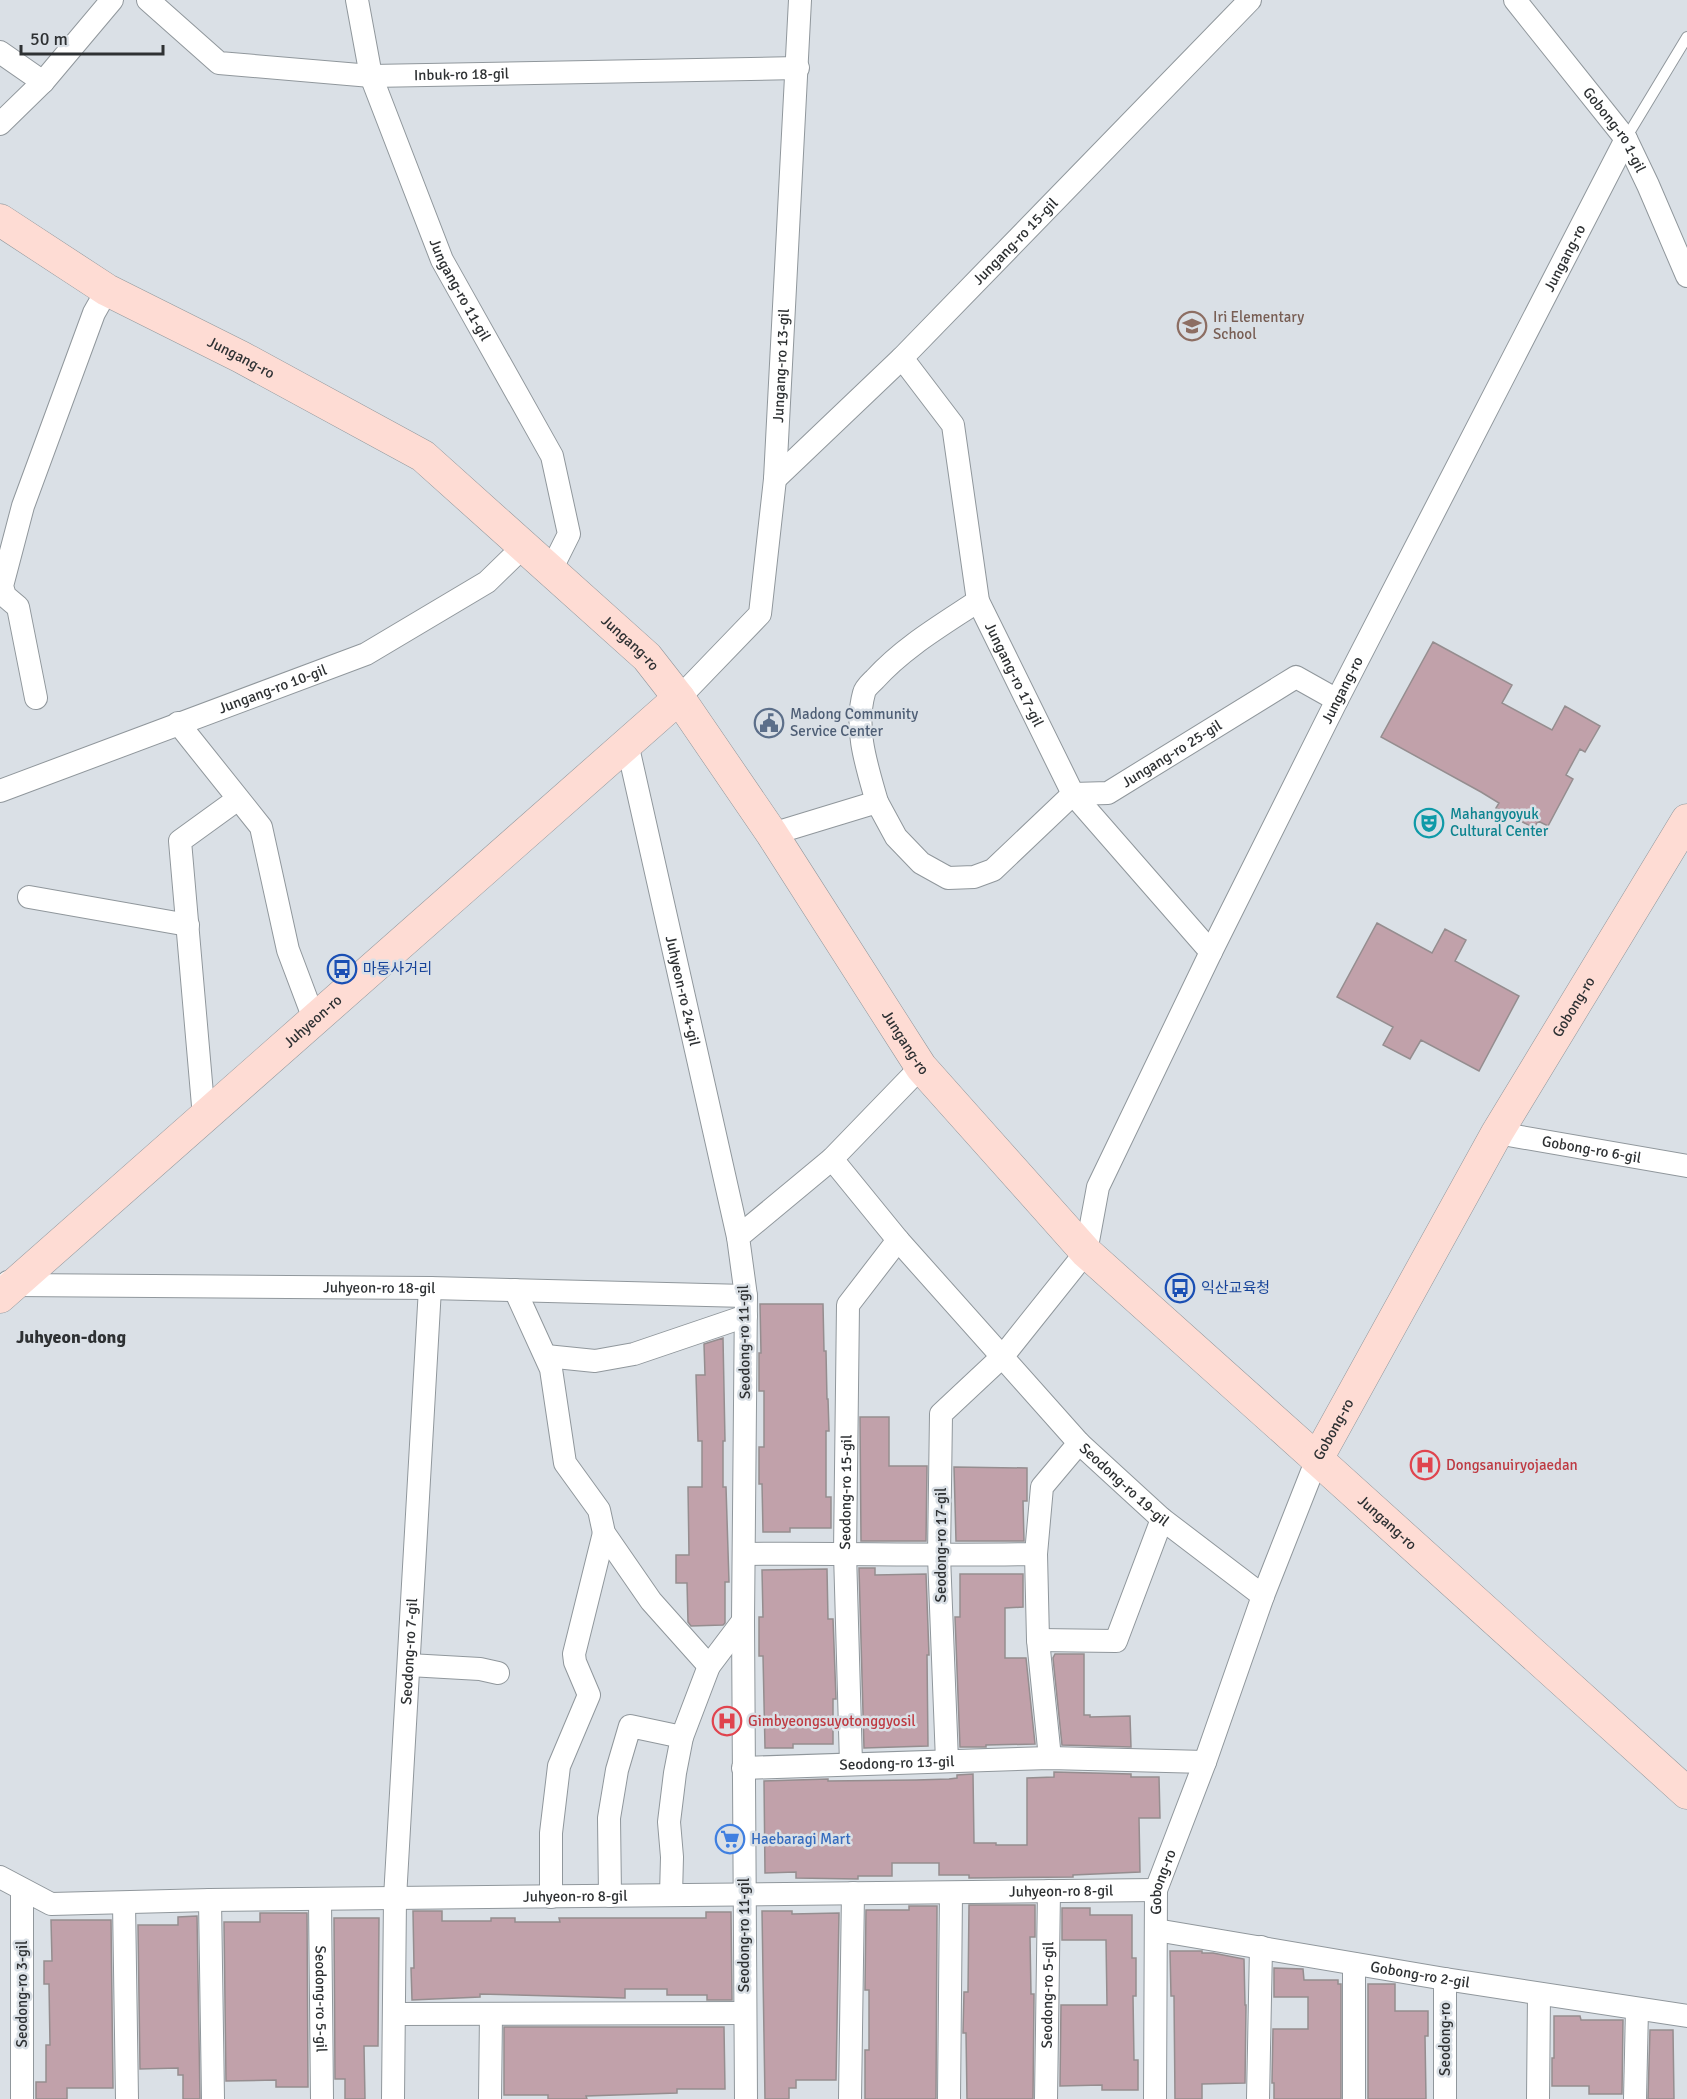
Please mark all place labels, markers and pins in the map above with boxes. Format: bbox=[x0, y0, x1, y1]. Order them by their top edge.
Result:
place label: Iri Elementary School bbox=[1213, 308, 1304, 343]
school or university icon: Iri Elementary School bbox=[1176, 310, 1208, 342]
place label: Madong Community Service Center bbox=[790, 705, 918, 740]
public building icon: Madong Community Service Center bbox=[753, 707, 785, 739]
place label: Mahangyoyuk Cultural Center bbox=[1450, 805, 1549, 840]
theatre icon: Mahangyoyuk Cultural Center bbox=[1413, 807, 1445, 839]
bus stop icon: 마동사거리 bbox=[326, 953, 358, 985]
place label: 마동사거리 bbox=[363, 960, 432, 978]
bus stop icon: 익산교육청 bbox=[1164, 1272, 1196, 1304]
place label: 익산교육청 bbox=[1201, 1279, 1270, 1297]
hospital icon: Dongsanuiryojaedan bbox=[1409, 1449, 1441, 1481]
place label: Dongsanuiryojaedan bbox=[1446, 1456, 1578, 1474]
hospital icon: Gimbyeongsuyotonggyosil bbox=[711, 1705, 743, 1737]
place label: Gimbyeongsuyotonggyosil bbox=[748, 1712, 916, 1730]
supermarket icon: Haebaragi Mart bbox=[714, 1823, 746, 1855]
place label: Haebaragi Mart bbox=[751, 1830, 851, 1848]

